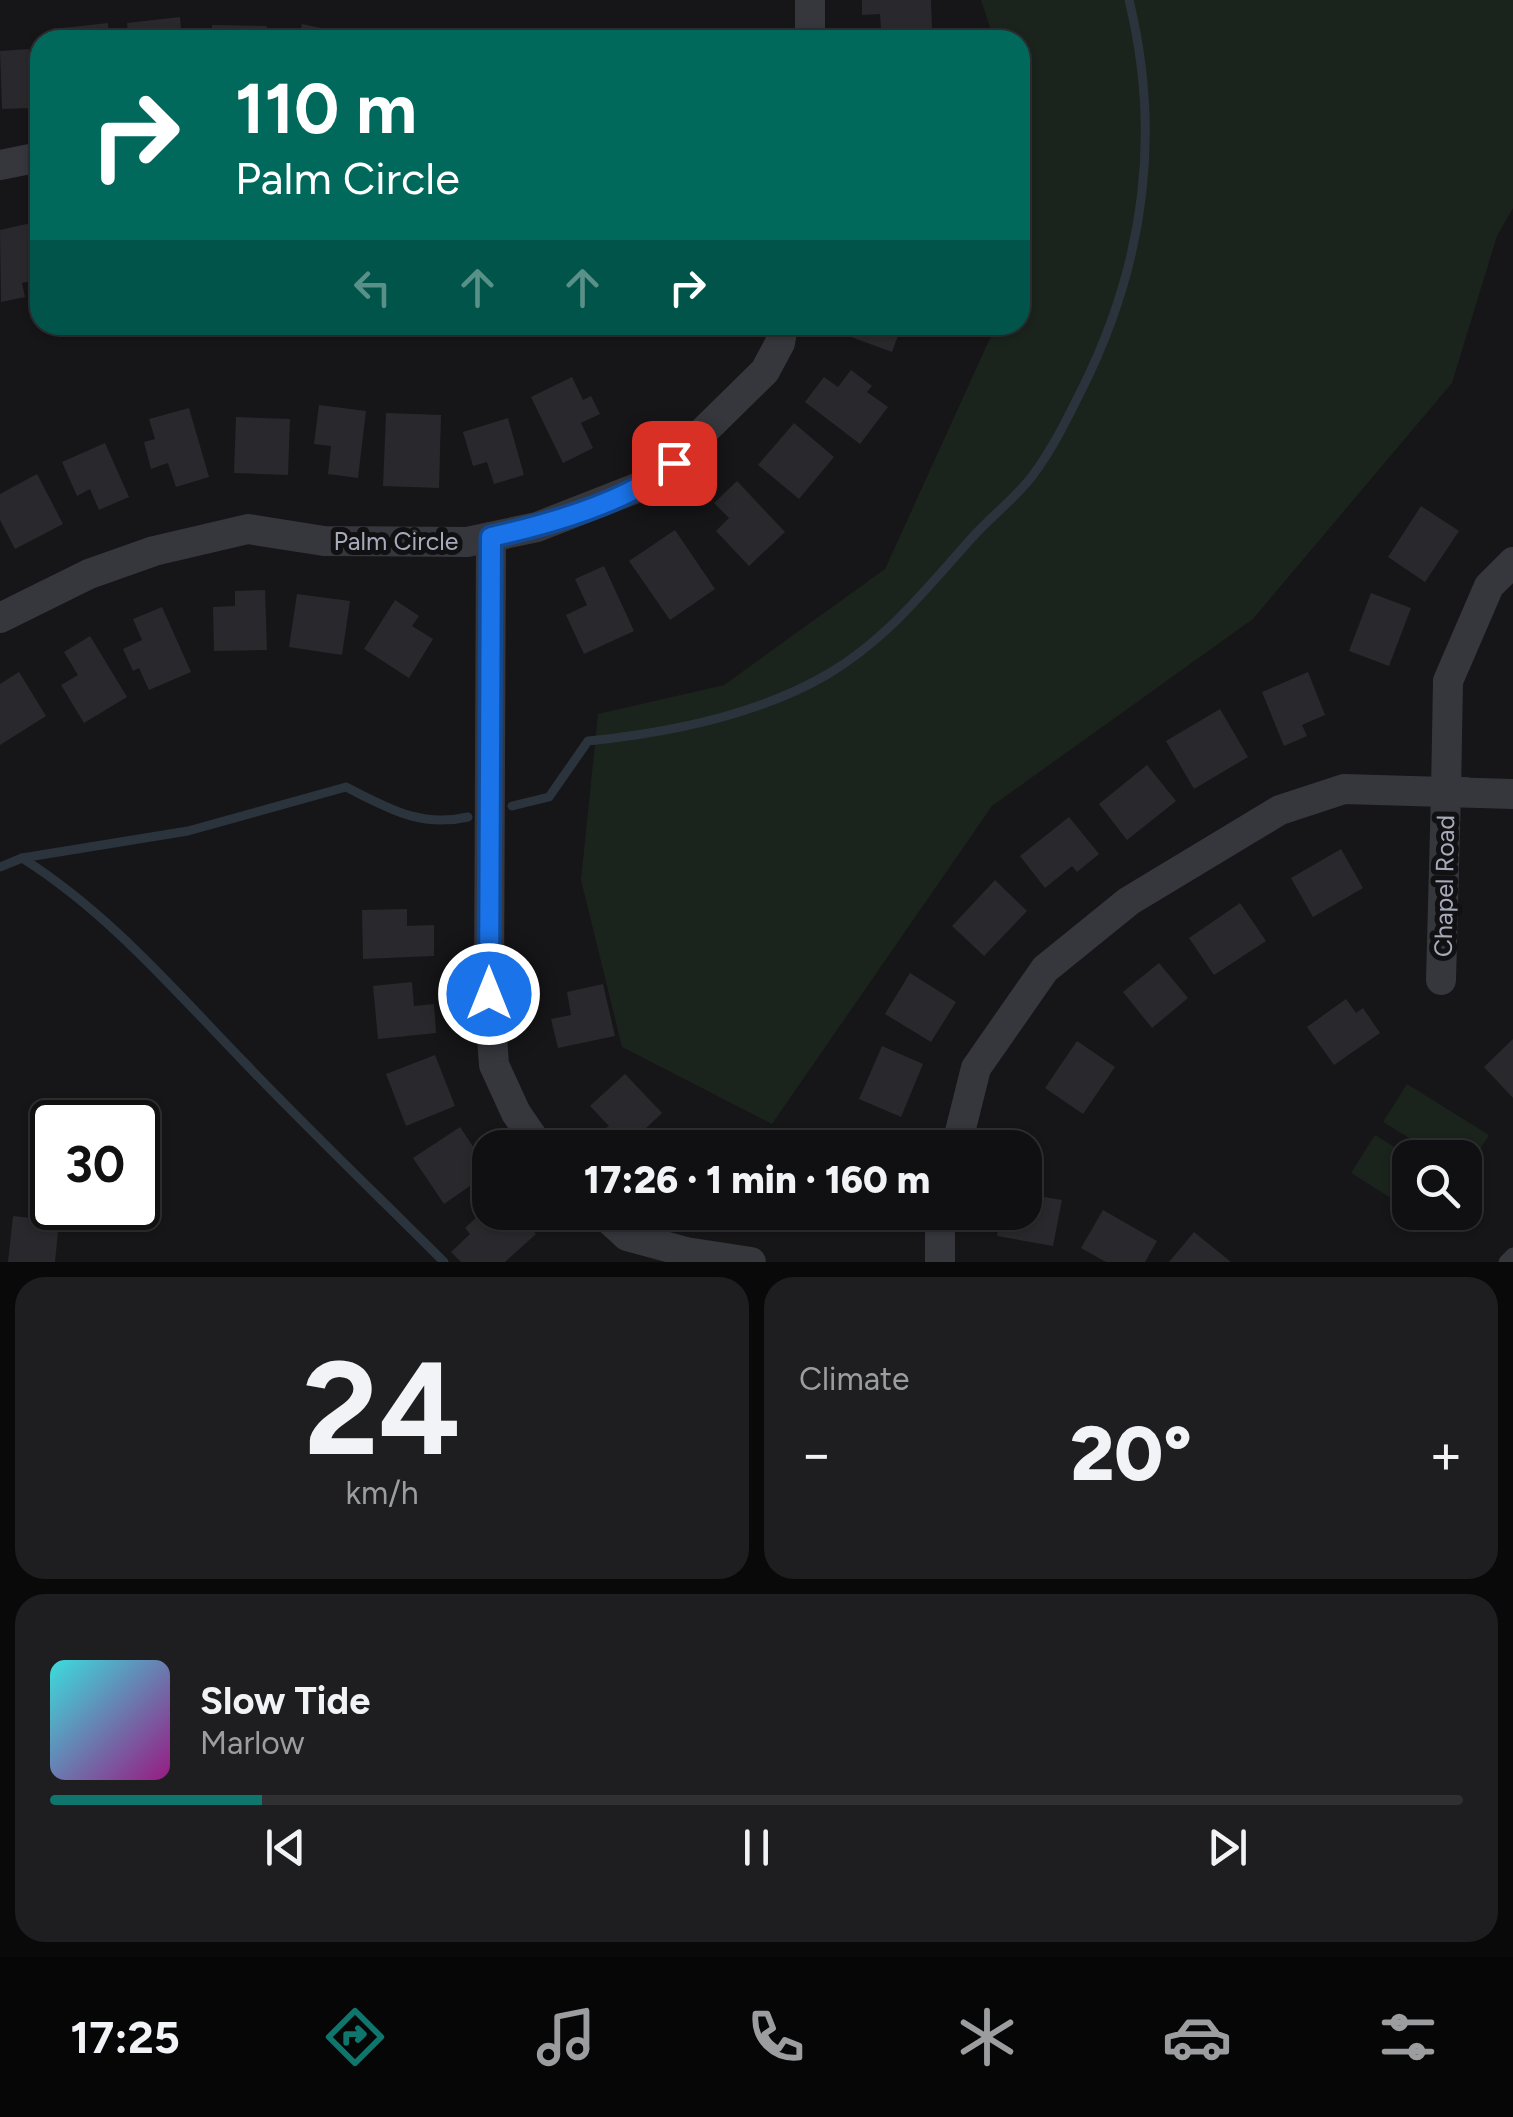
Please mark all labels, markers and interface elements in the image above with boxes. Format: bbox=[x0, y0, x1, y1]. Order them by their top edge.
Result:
text: 110 m bbox=[235, 66, 417, 151]
icon: right bbox=[70, 70, 200, 200]
text: Palm Circle bbox=[235, 151, 460, 205]
icon: left bbox=[345, 260, 400, 315]
icon: ahead bbox=[450, 260, 505, 315]
icon: ahead bbox=[555, 260, 610, 315]
icon: right bbox=[660, 260, 715, 315]
pin bbox=[632, 421, 717, 506]
icon: arrive bbox=[647, 436, 702, 491]
street label: Palm Circle bbox=[334, 526, 458, 556]
street label: Chapel Road bbox=[1428, 815, 1460, 957]
position arrow bbox=[437, 942, 541, 1046]
speed limit sign: 30 bbox=[30, 1100, 160, 1230]
map controls bbox=[1392, 1140, 1482, 1230]
button: search bbox=[1392, 1140, 1482, 1230]
text: 17:26 · 1 min · 160 m bbox=[584, 1157, 930, 1203]
text: 24 bbox=[303, 1331, 461, 1487]
text: Climate bbox=[799, 1360, 910, 1398]
text: 20° bbox=[1070, 1409, 1192, 1499]
text: − bbox=[799, 1421, 833, 1487]
text: + bbox=[1429, 1421, 1463, 1487]
text: km/h bbox=[345, 1474, 419, 1512]
text: Slow Tide bbox=[200, 1678, 370, 1724]
text: Marlow bbox=[200, 1724, 304, 1762]
icon: previous bbox=[258, 1820, 313, 1875]
icon: pause bbox=[729, 1820, 784, 1875]
icon: next bbox=[1200, 1820, 1255, 1875]
icon: directions bbox=[320, 2002, 390, 2072]
icon: music bbox=[531, 2002, 601, 2072]
icon: phone bbox=[741, 2002, 811, 2072]
icon: climate bbox=[952, 2002, 1022, 2072]
icon: car bbox=[1162, 2002, 1232, 2072]
icon: filters bbox=[1373, 2002, 1443, 2072]
text: 17:25 bbox=[70, 2010, 180, 2064]

